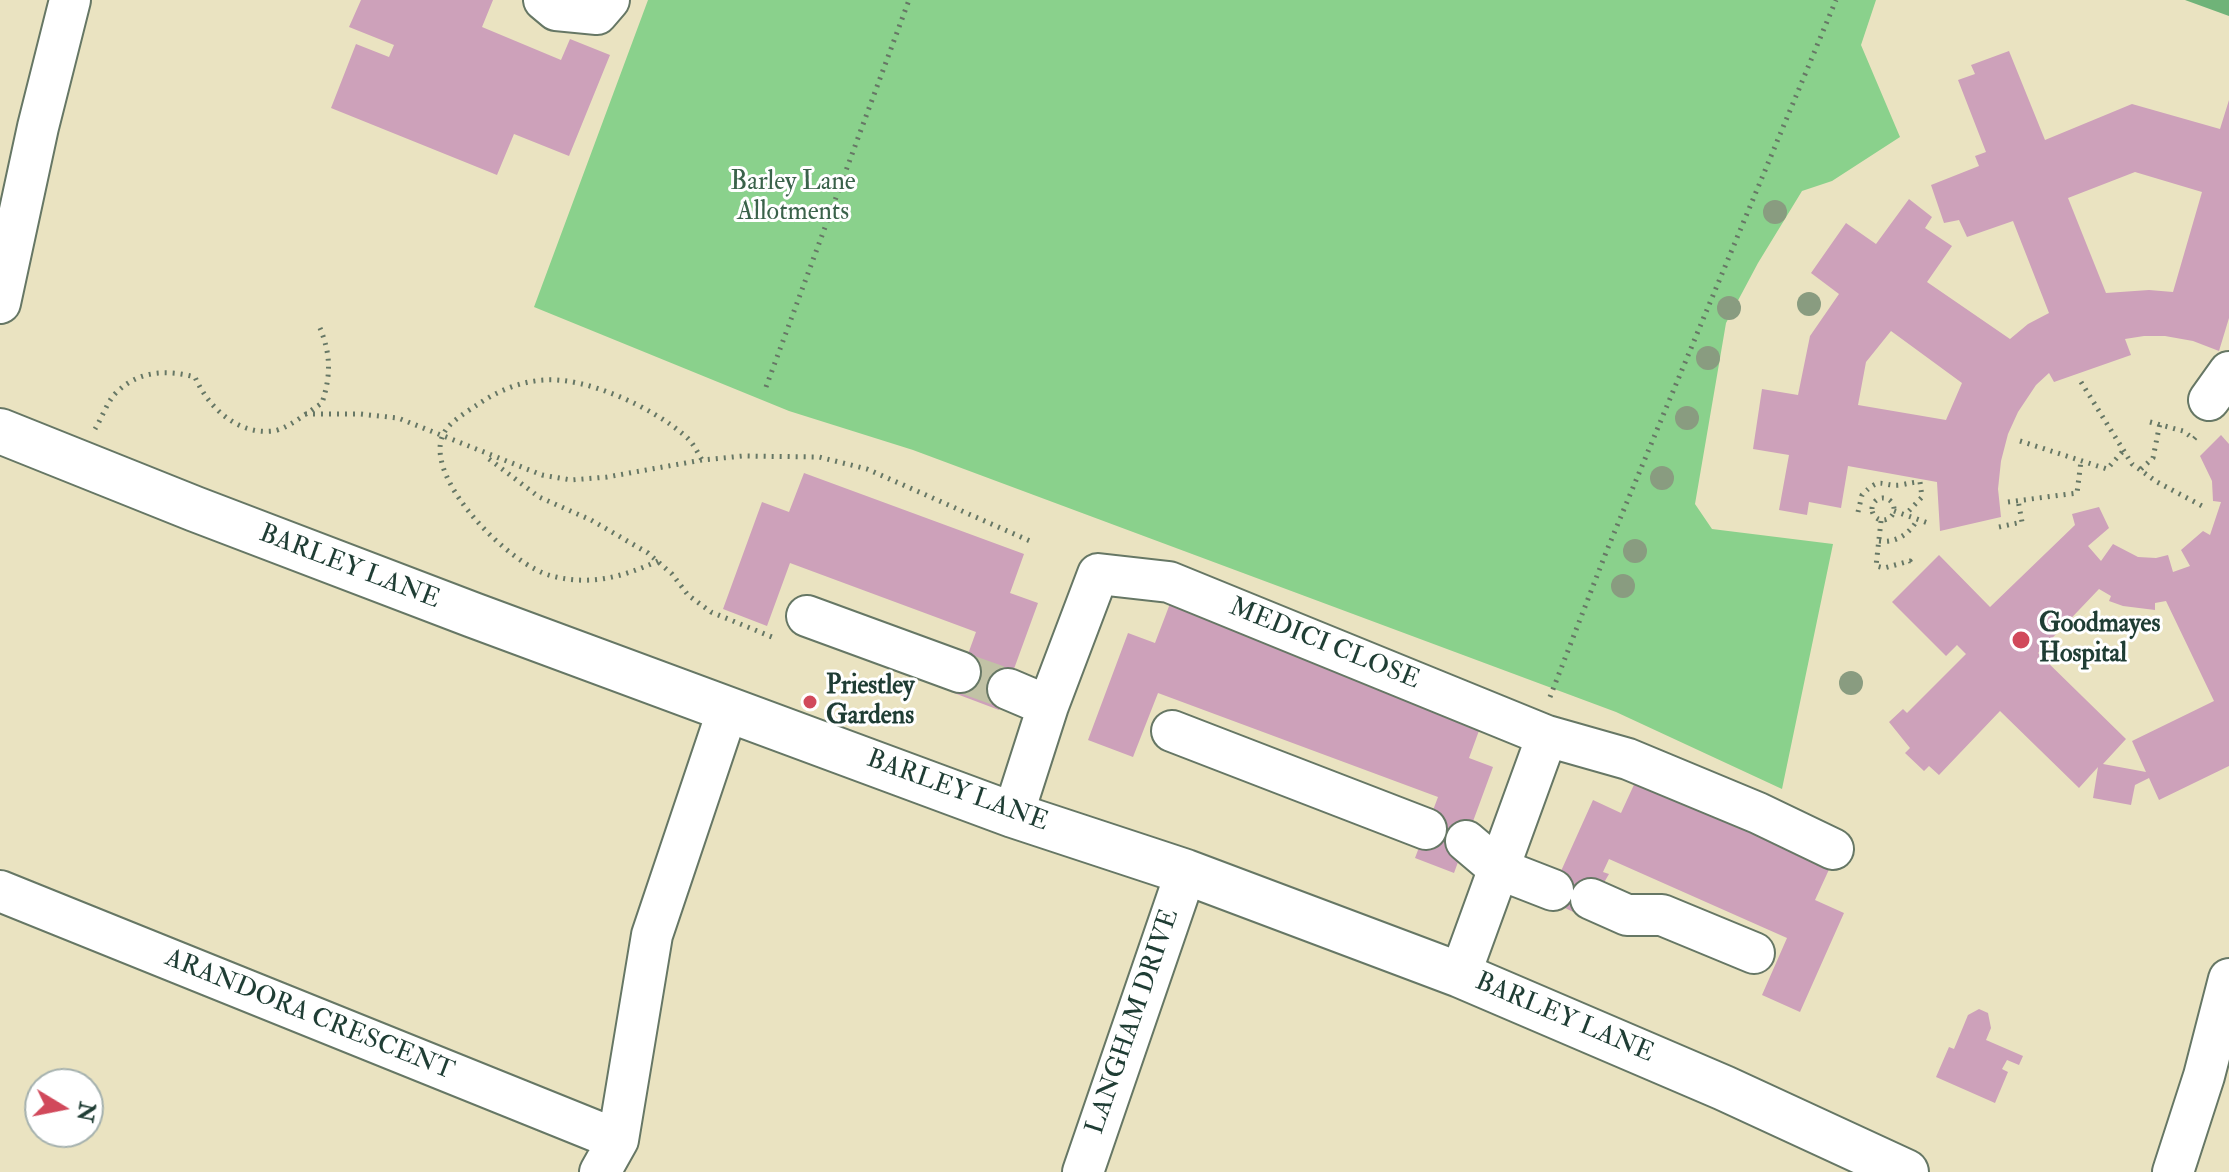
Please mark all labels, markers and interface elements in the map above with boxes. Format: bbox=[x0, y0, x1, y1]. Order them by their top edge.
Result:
park label: Barley Lane Allotments bbox=[730, 167, 856, 228]
street label: BARLEY LANE bbox=[254, 519, 444, 617]
street label: MEDICI CLOSE bbox=[1224, 593, 1424, 697]
place label: Goodmayes Hospital bbox=[2039, 609, 2160, 670]
marker: Goodmayes Hospital bbox=[2010, 629, 2032, 651]
place label: Priestley Gardens bbox=[826, 671, 915, 732]
marker: Priestley Gardens bbox=[801, 693, 819, 711]
street label: BARLEY LANE bbox=[862, 745, 1052, 839]
street label: LANGHAM DRIVE bbox=[1081, 905, 1187, 1139]
street label: ARANDORA CRESCENT bbox=[160, 944, 458, 1088]
street label: BARLEY LANE bbox=[1470, 967, 1658, 1071]
north arrow bbox=[24, 1068, 104, 1148]
text: N bbox=[70, 1100, 101, 1124]

